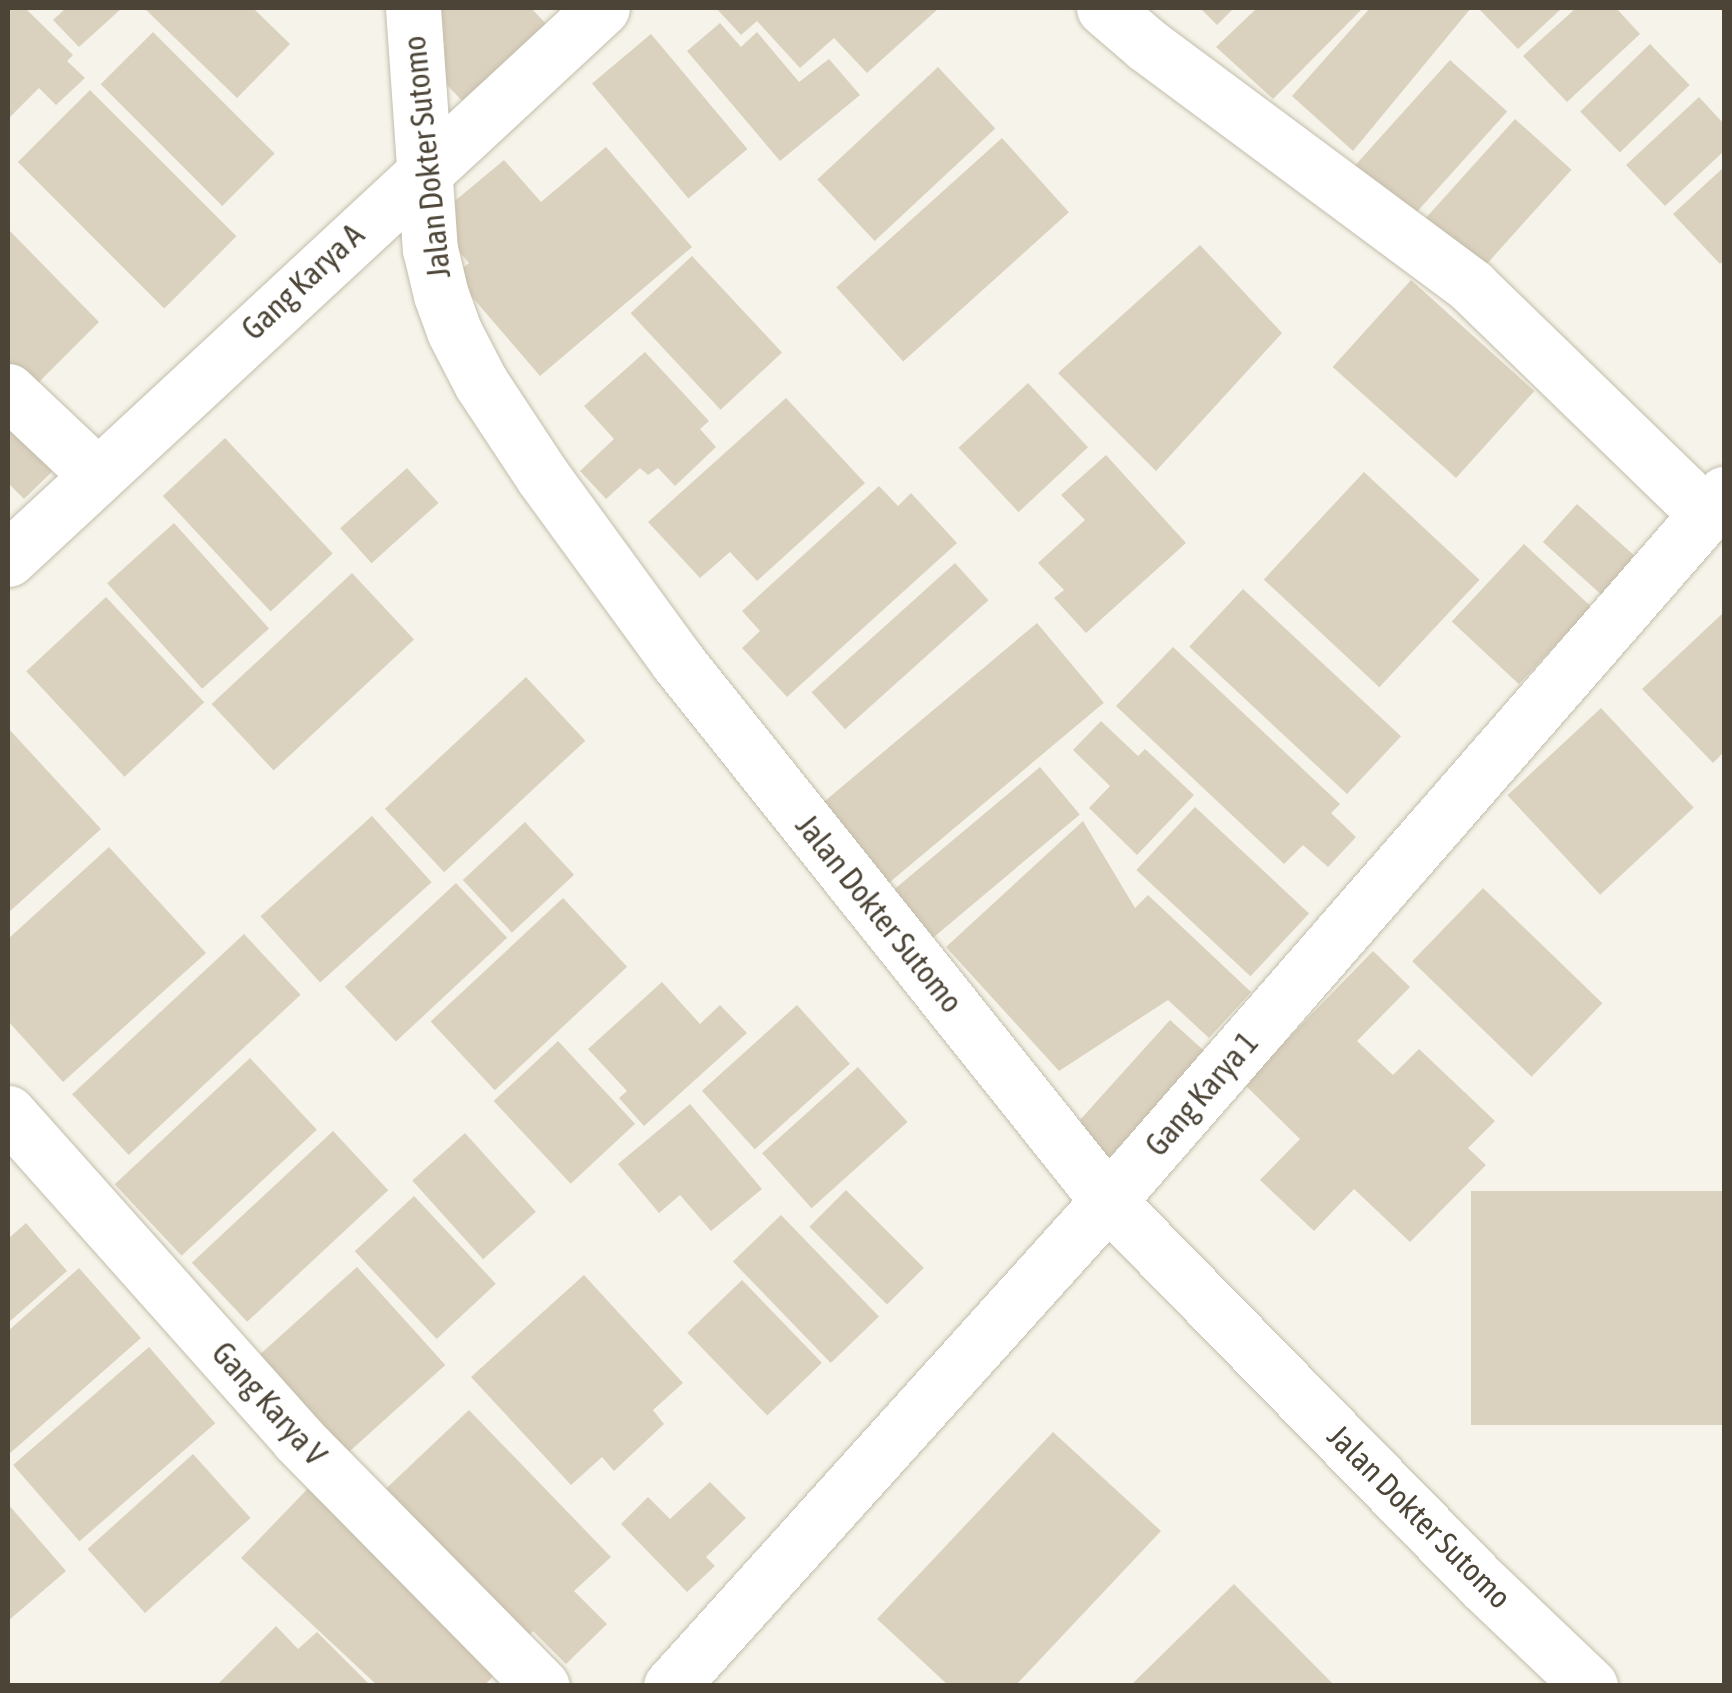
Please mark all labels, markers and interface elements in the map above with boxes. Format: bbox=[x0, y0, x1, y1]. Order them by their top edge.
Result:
street label: Jalan Dokter Sutomo bbox=[395, 34, 459, 280]
street label: Gang Karya A bbox=[234, 216, 372, 348]
street label: Jalan Dokter Sutomo bbox=[787, 807, 971, 1021]
street label: Gang Karya 1 bbox=[1138, 1024, 1266, 1164]
street label: Gang Karya V bbox=[204, 1334, 334, 1474]
street label: Jalan Dokter Sutomo bbox=[1319, 1417, 1519, 1617]

